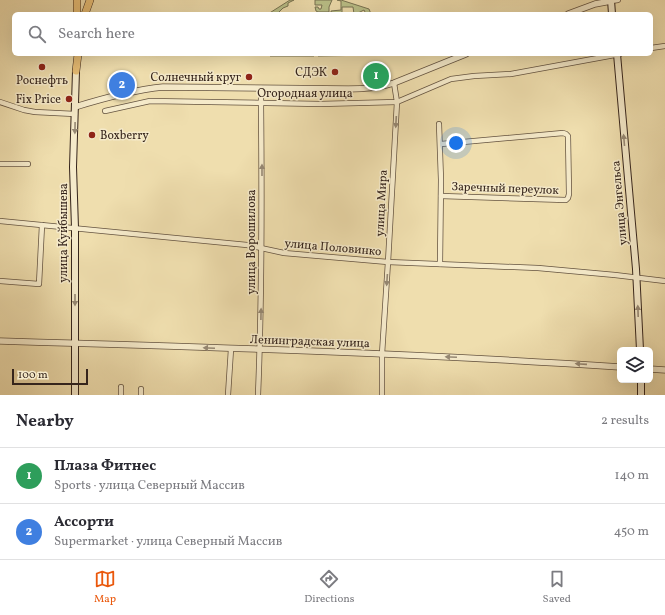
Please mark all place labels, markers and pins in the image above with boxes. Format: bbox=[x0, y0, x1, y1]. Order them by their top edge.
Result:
pin: 1 bbox=[363, 61, 389, 91]
marker: Роснефть bbox=[37, 62, 47, 72]
place label: СДЭК bbox=[295, 65, 327, 81]
marker: СДЭК bbox=[330, 67, 340, 77]
pin: 2 bbox=[109, 70, 135, 100]
place label: Солнечный круг bbox=[150, 70, 242, 86]
marker: Солнечный круг bbox=[244, 72, 254, 82]
place label: Роснефть bbox=[16, 73, 68, 89]
place label: Fix Price bbox=[16, 92, 61, 108]
marker: Fix Price bbox=[64, 94, 74, 104]
place label: Boxberry bbox=[100, 128, 149, 144]
marker: Boxberry bbox=[87, 130, 97, 140]

